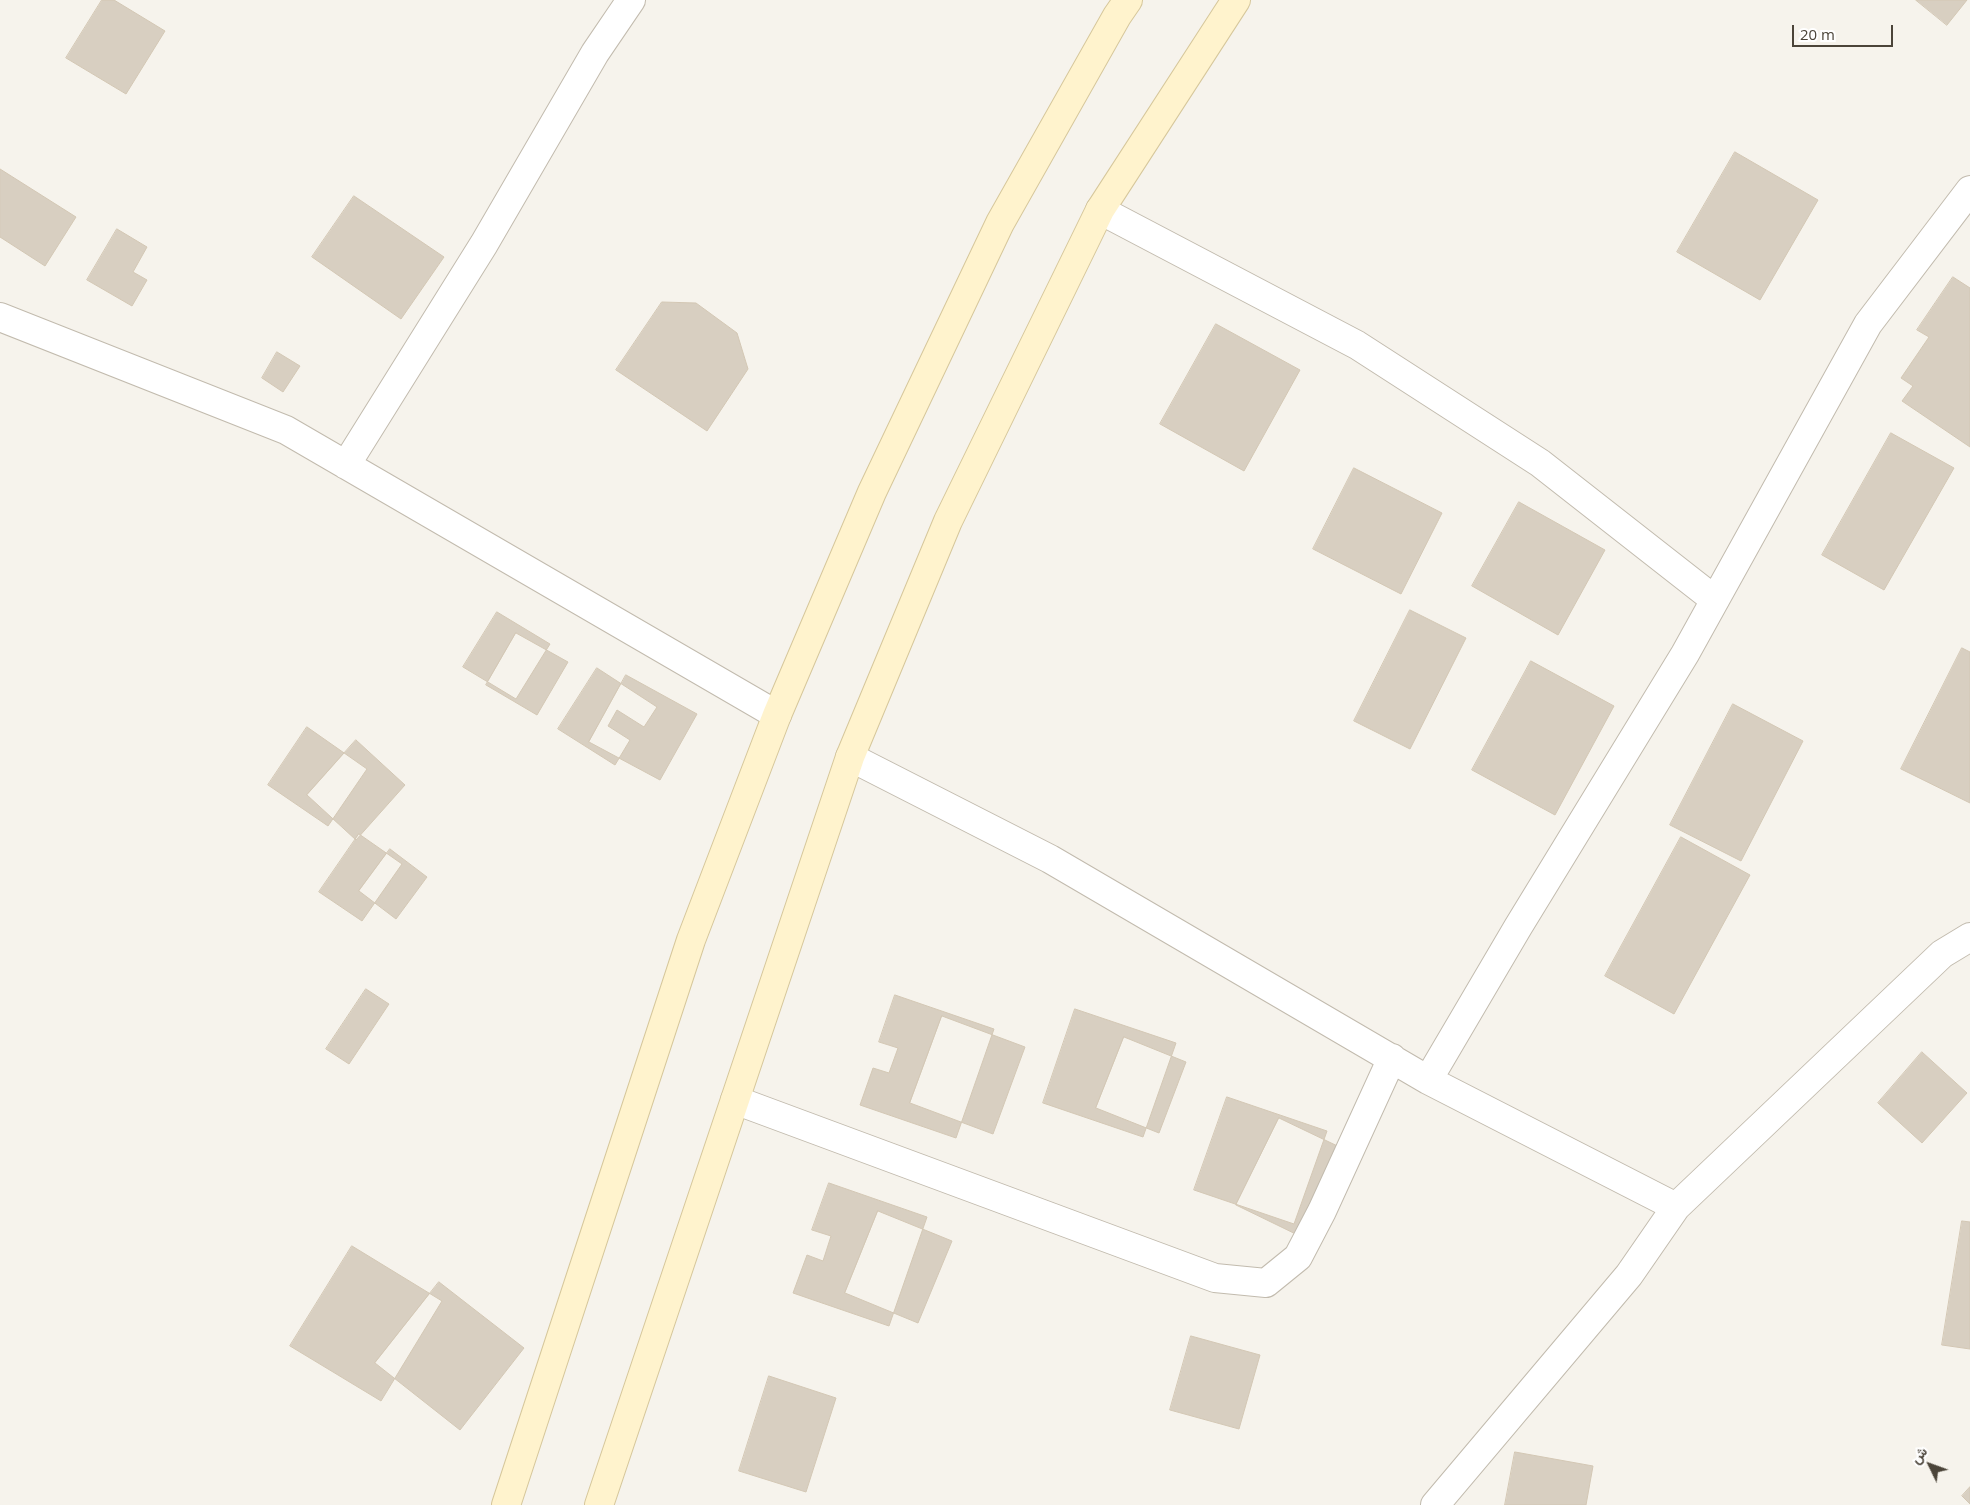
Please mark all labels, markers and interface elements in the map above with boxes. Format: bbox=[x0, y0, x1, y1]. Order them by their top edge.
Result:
scale bar bbox=[1795, 15, 1896, 47]
text: 20 m bbox=[1800, 24, 1835, 44]
north arrow bbox=[1905, 1440, 1955, 1490]
text: ش bbox=[1906, 1442, 1931, 1467]

